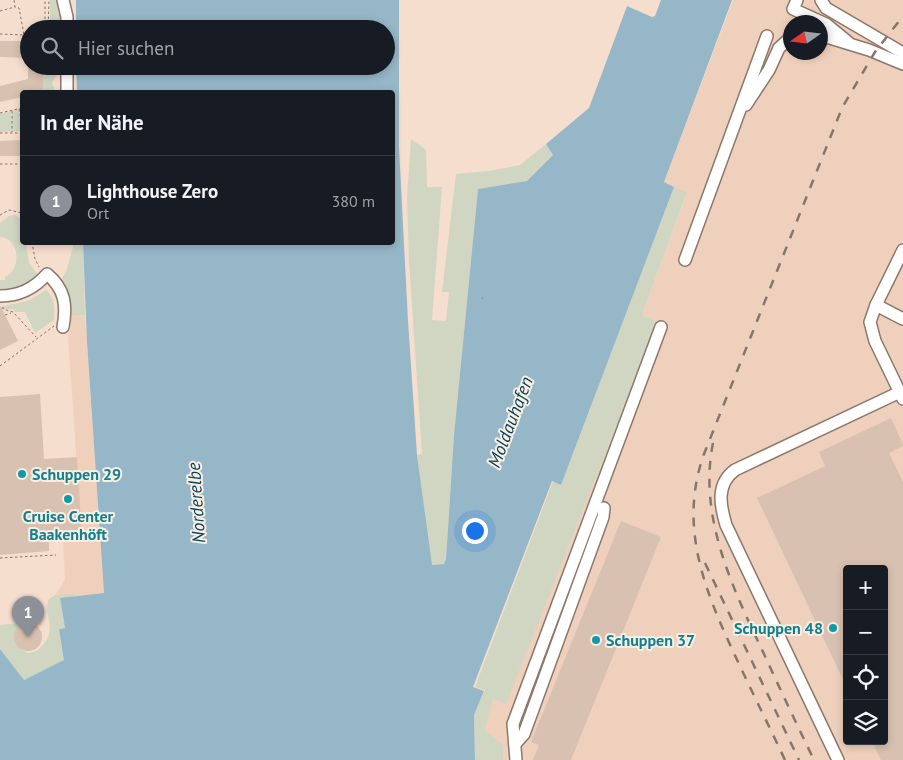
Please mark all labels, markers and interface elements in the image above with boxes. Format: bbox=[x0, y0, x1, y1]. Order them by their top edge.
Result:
north arrow bbox=[783, 15, 828, 60]
search box bbox=[20, 20, 395, 75]
icon: search bbox=[38, 34, 66, 62]
text: Hier suchen bbox=[78, 36, 174, 60]
text: In der Nähe bbox=[40, 109, 144, 136]
text: Lighthouse Zero bbox=[87, 179, 218, 203]
text: 1 bbox=[51, 191, 61, 211]
text: 380 m bbox=[332, 191, 375, 211]
text: Ort bbox=[87, 203, 109, 223]
water label: Moldauhafen bbox=[482, 373, 538, 471]
water label: Norderelbe bbox=[182, 461, 210, 544]
place label: Schuppen 29 bbox=[32, 464, 121, 484]
marker: Schuppen 29 bbox=[16, 468, 28, 480]
marker: Cruise Center Baakenhöft bbox=[62, 493, 74, 505]
place label: Cruise Center Baakenhöft bbox=[23, 506, 114, 544]
your location bbox=[462, 518, 488, 544]
map controls bbox=[843, 565, 888, 745]
button: + bbox=[843, 565, 888, 610]
pin: 1 bbox=[12, 596, 44, 637]
button: − bbox=[843, 610, 888, 655]
place label: Schuppen 48 bbox=[734, 618, 823, 638]
marker: Schuppen 48 bbox=[827, 622, 839, 634]
place label: Schuppen 37 bbox=[606, 630, 695, 650]
marker: Schuppen 37 bbox=[590, 634, 602, 646]
button: locate bbox=[843, 655, 888, 700]
button: layers bbox=[843, 700, 888, 745]

